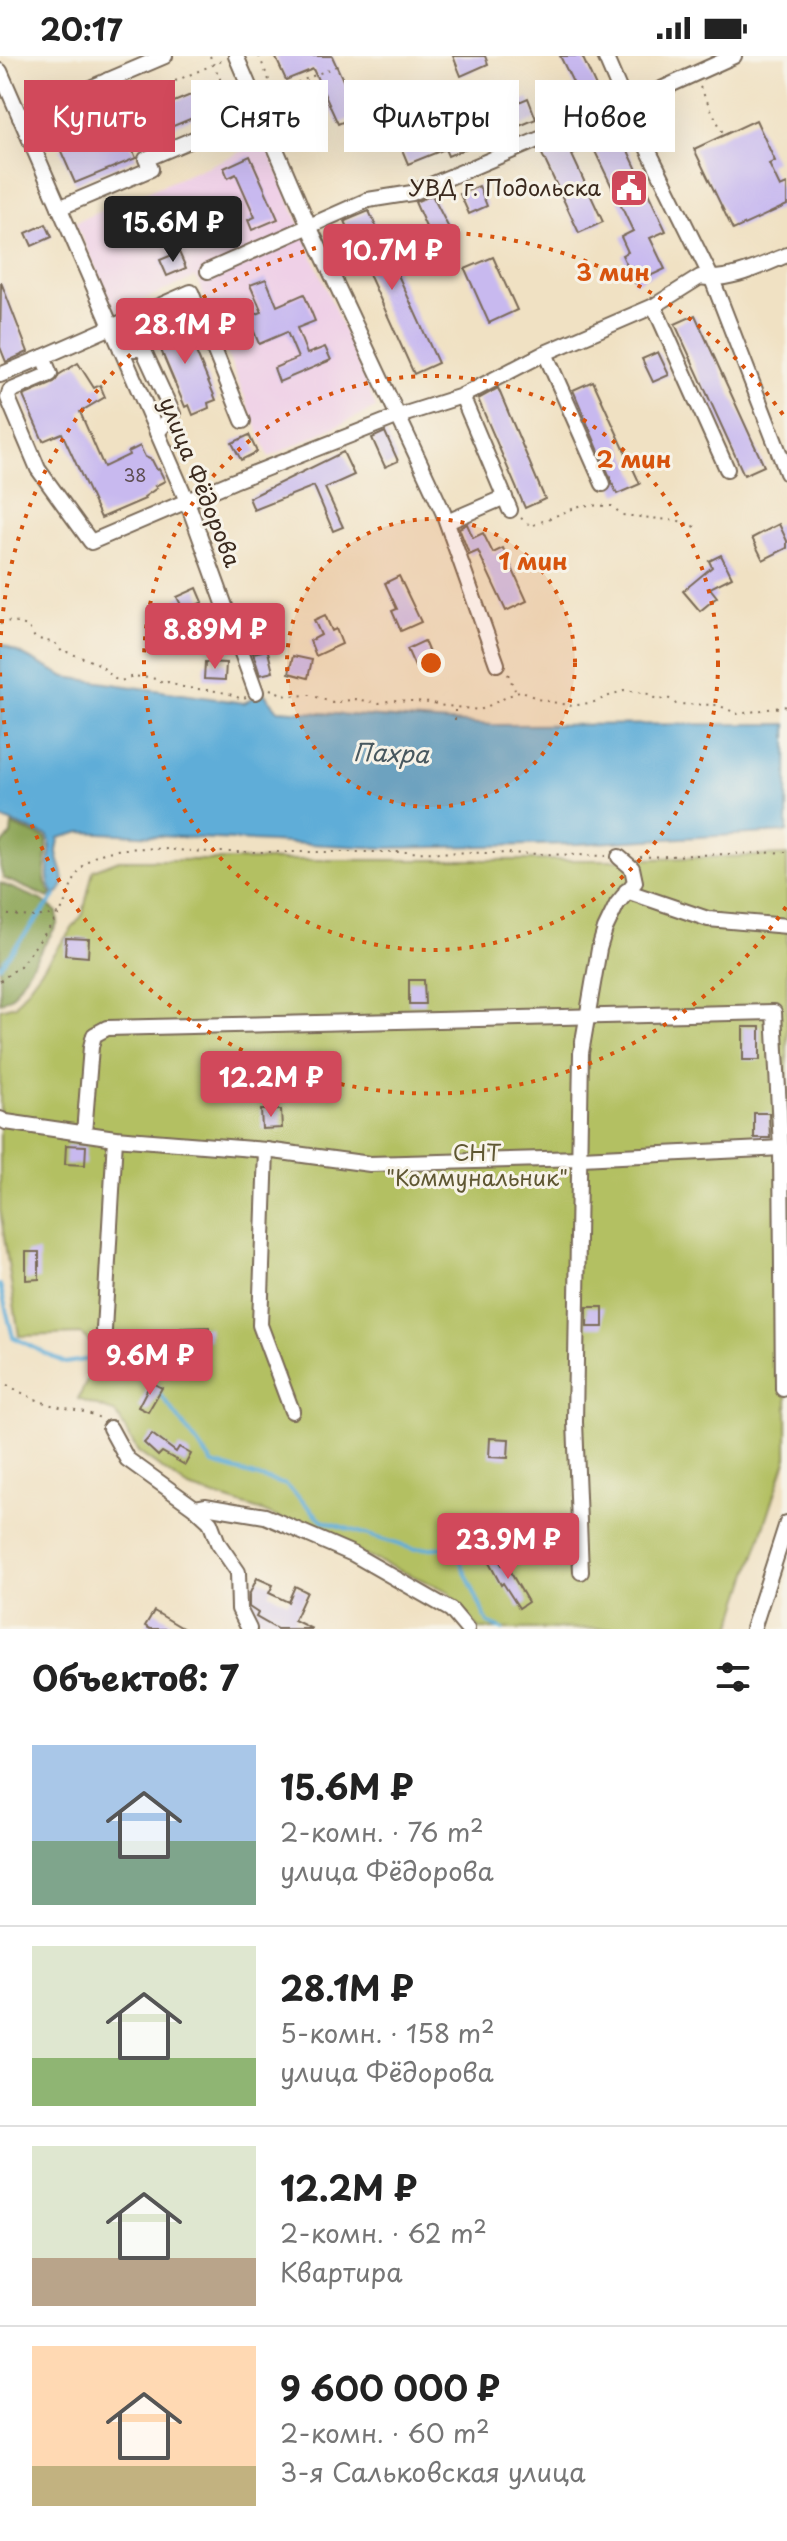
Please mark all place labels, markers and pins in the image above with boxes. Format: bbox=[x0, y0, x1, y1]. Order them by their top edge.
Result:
public building icon: УВД г. Подольска bbox=[608, 167, 650, 209]
place label: УВД г. Подольска bbox=[409, 170, 601, 203]
pin: 15.6M ₽ bbox=[99, 196, 247, 264]
pin: 10.7M ₽ bbox=[318, 224, 466, 292]
pin: 28.1M ₽ bbox=[111, 298, 259, 366]
pin: 8.89M ₽ bbox=[141, 603, 289, 671]
centre of rings bbox=[417, 649, 445, 677]
pin: 12.2M ₽ bbox=[197, 1051, 345, 1119]
pin: 9.6M ₽ bbox=[85, 1329, 215, 1397]
pin: 23.9M ₽ bbox=[434, 1513, 582, 1581]

